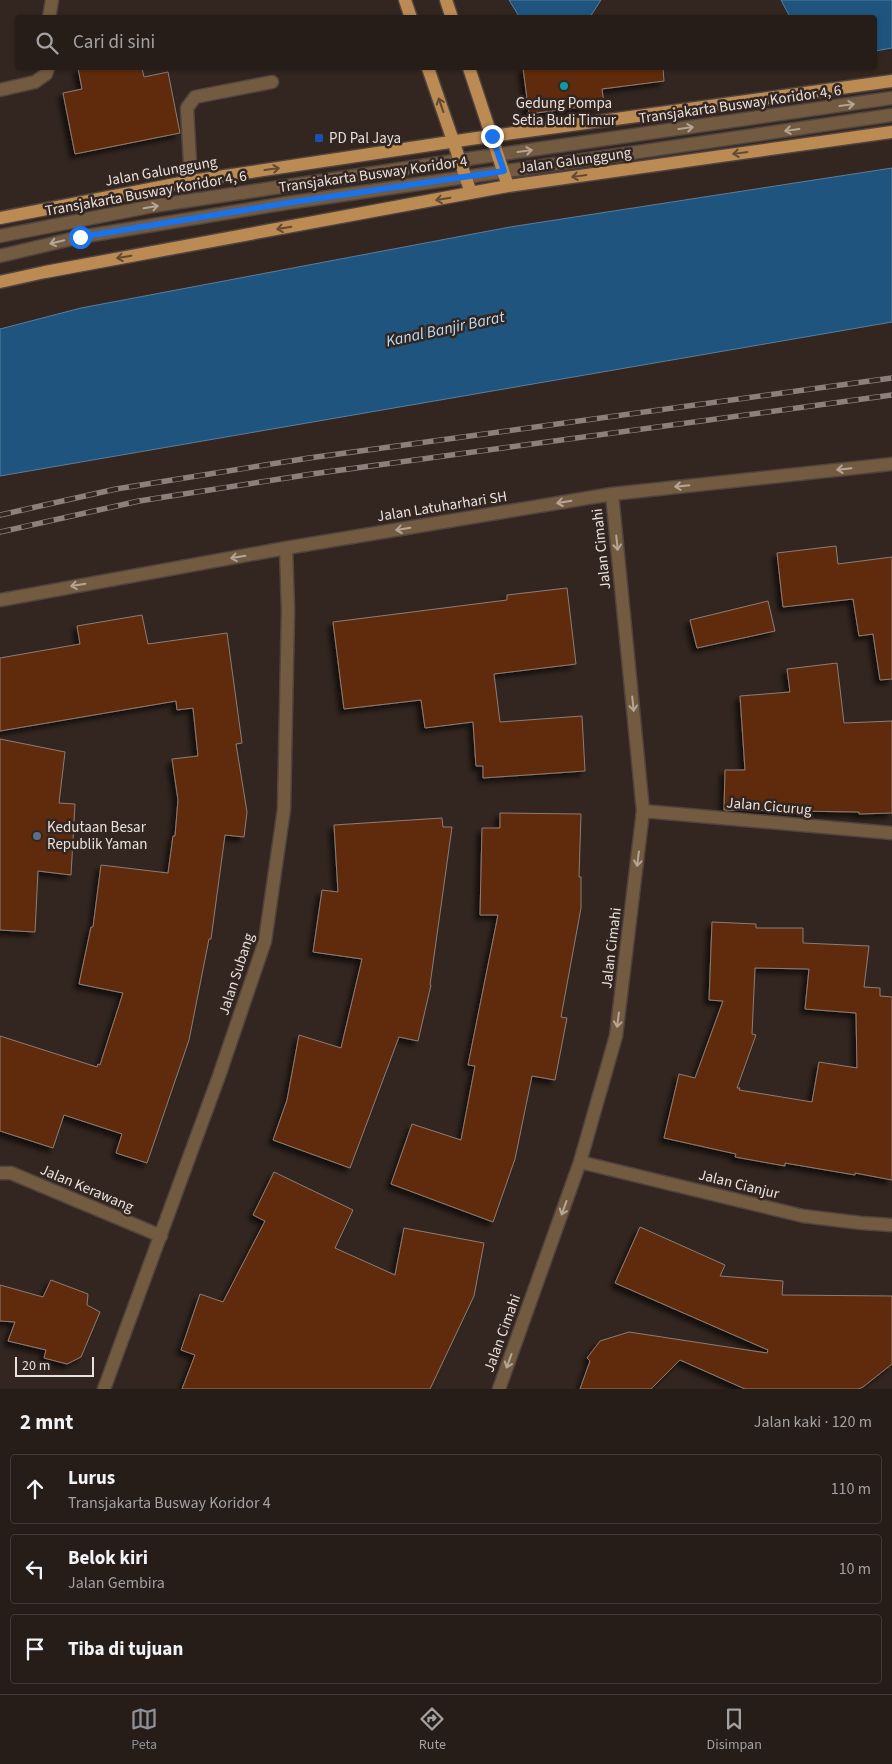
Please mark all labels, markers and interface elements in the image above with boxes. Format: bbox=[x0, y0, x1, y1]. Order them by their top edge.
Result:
search box bbox=[15, 15, 877, 70]
icon: search bbox=[33, 29, 61, 57]
text: Cari di sini bbox=[73, 29, 155, 56]
marker: Gedung Pompa Setia Budi Timur bbox=[558, 80, 570, 92]
street label: Transjakarta Busway Koridor 4, 6 bbox=[637, 80, 843, 129]
place label: Gedung Pompa Setia Budi Timur bbox=[512, 93, 617, 131]
one-way arrow bbox=[436, 98, 445, 113]
one-way arrow bbox=[839, 99, 855, 109]
one-way arrow bbox=[678, 123, 694, 133]
route end bbox=[481, 125, 504, 148]
one-way arrow bbox=[784, 125, 800, 135]
place label: PD Pal Jaya bbox=[329, 128, 401, 149]
marker: PD Pal Jaya bbox=[313, 132, 325, 144]
street label: Jalan Galunggung bbox=[517, 142, 633, 179]
one-way arrow bbox=[517, 146, 533, 156]
one-way arrow bbox=[732, 148, 748, 158]
street label: Jalan Galunggung bbox=[103, 151, 219, 192]
street label: Transjakarta Busway Koridor 4 bbox=[278, 151, 469, 198]
one-way arrow bbox=[263, 163, 279, 173]
street label: Transjakarta Busway Koridor 4, 6 bbox=[44, 165, 248, 222]
one-way arrow bbox=[571, 171, 587, 181]
one-way arrow bbox=[436, 194, 452, 204]
one-way arrow bbox=[143, 202, 159, 212]
one-way arrow bbox=[276, 223, 292, 233]
route start bbox=[69, 226, 92, 249]
one-way arrow bbox=[49, 238, 65, 247]
one-way arrow bbox=[116, 253, 132, 263]
water label: Kanal Banjir Barat bbox=[384, 306, 507, 352]
one-way arrow bbox=[836, 464, 852, 474]
one-way arrow bbox=[674, 482, 690, 491]
street label: Jalan Latuharhari SH bbox=[375, 486, 509, 527]
one-way arrow bbox=[556, 497, 572, 507]
street label: Jalan Cimahi bbox=[587, 507, 616, 591]
one-way arrow bbox=[396, 524, 412, 534]
one-way arrow bbox=[612, 534, 622, 550]
one-way arrow bbox=[230, 552, 246, 562]
one-way arrow bbox=[70, 581, 86, 591]
one-way arrow bbox=[628, 696, 638, 712]
street label: Jalan Cicurug bbox=[725, 792, 813, 821]
place label: Kedutaan Besar Republik Yaman bbox=[47, 817, 147, 855]
marker: Kedutaan Besar Republik Yaman bbox=[31, 830, 43, 842]
one-way arrow bbox=[633, 851, 643, 867]
street label: Jalan Cimahi bbox=[596, 906, 627, 990]
street label: Jalan Subang bbox=[213, 930, 260, 1018]
one-way arrow bbox=[613, 1012, 623, 1028]
street label: Jalan Kerawang bbox=[37, 1159, 137, 1218]
street label: Jalan Cianjur bbox=[696, 1164, 782, 1205]
one-way arrow bbox=[559, 1200, 568, 1215]
street label: Jalan Cimahi bbox=[479, 1291, 526, 1375]
one-way arrow bbox=[504, 1353, 513, 1368]
scale bar bbox=[15, 1354, 94, 1377]
text: 20 m bbox=[22, 1356, 50, 1376]
text: 2 mnt bbox=[20, 1407, 73, 1437]
text: Jalan kaki · 120 m bbox=[754, 1411, 872, 1433]
text: Lurus bbox=[68, 1465, 115, 1492]
icon: ahead bbox=[21, 1475, 49, 1503]
text: 110 m bbox=[831, 1478, 871, 1500]
text: Transjakarta Busway Koridor 4 bbox=[68, 1492, 271, 1514]
text: Belok kiri bbox=[68, 1545, 148, 1572]
icon: left bbox=[21, 1555, 49, 1583]
text: 10 m bbox=[839, 1558, 871, 1580]
text: Jalan Gembira bbox=[68, 1572, 165, 1594]
icon: arrive bbox=[21, 1635, 49, 1663]
text: Tiba di tujuan bbox=[68, 1636, 183, 1663]
tab: Peta bbox=[130, 1705, 158, 1755]
tab: Rute bbox=[418, 1705, 446, 1755]
tab: Disimpan bbox=[707, 1705, 762, 1755]

